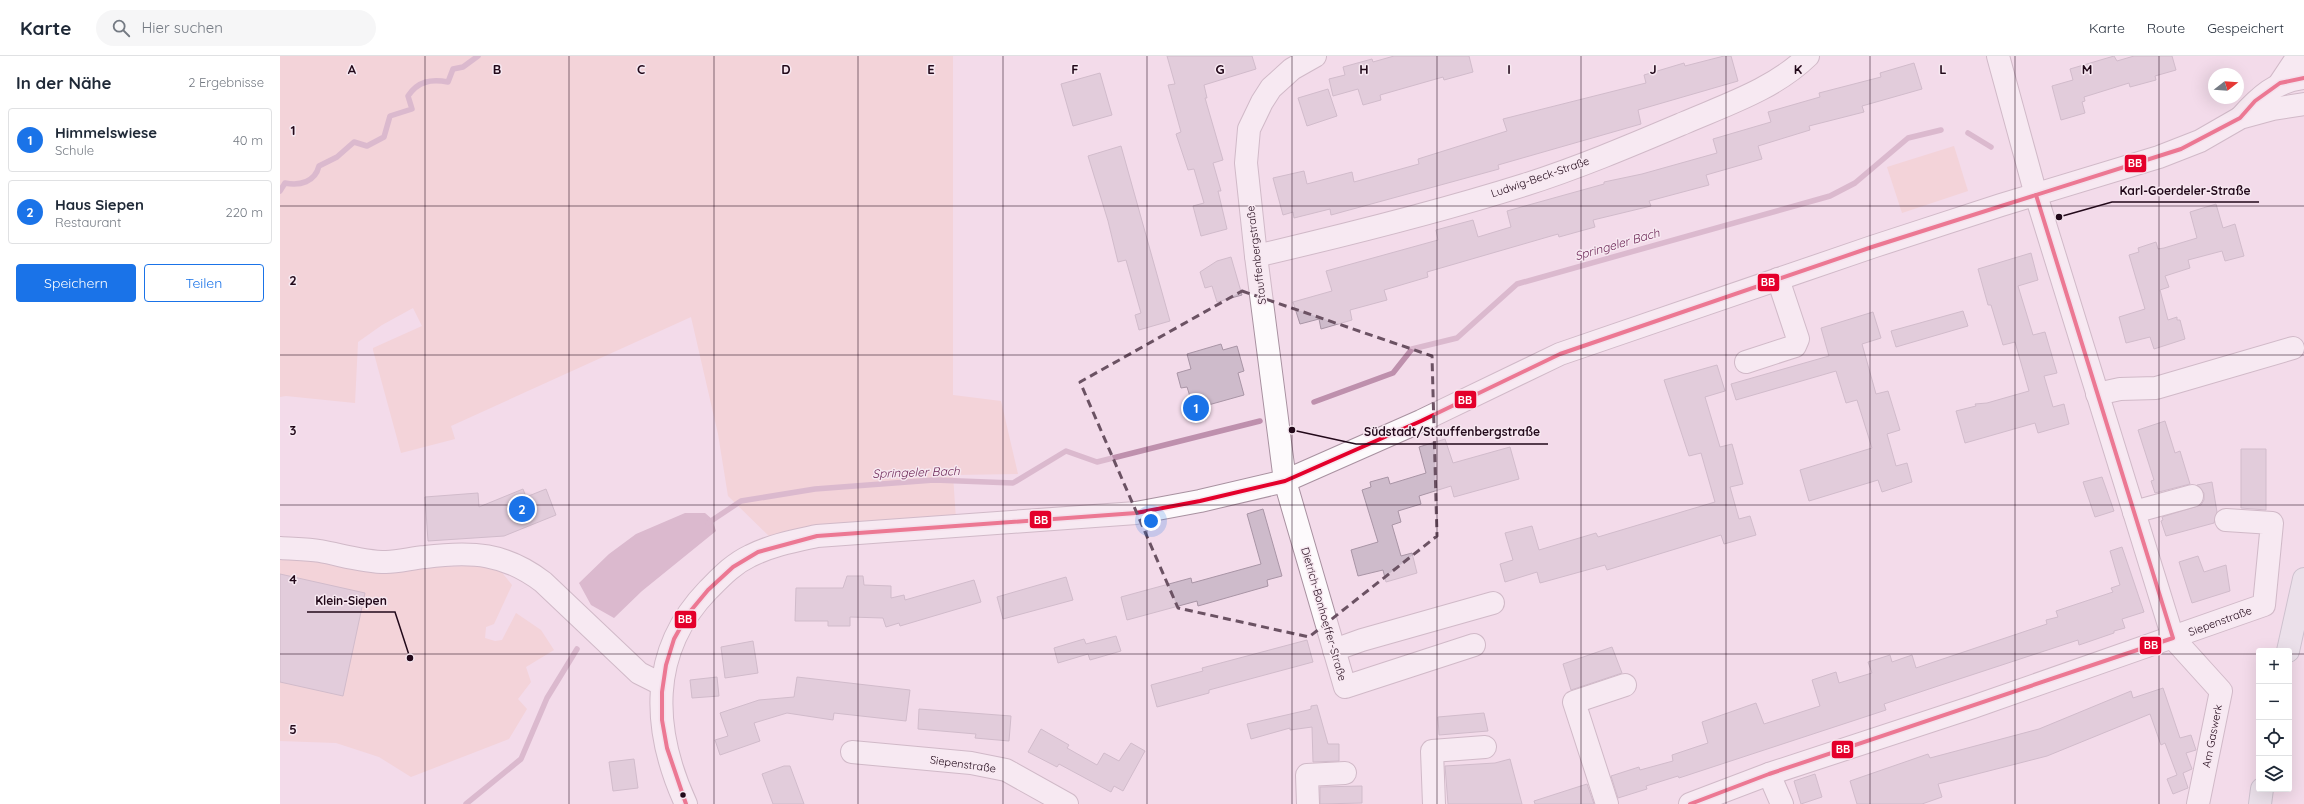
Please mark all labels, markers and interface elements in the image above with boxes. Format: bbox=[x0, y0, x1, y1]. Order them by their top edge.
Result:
search box bbox=[96, 10, 376, 46]
text: Karte bbox=[20, 16, 72, 40]
icon: search bbox=[110, 17, 132, 39]
text: Hier suchen bbox=[142, 18, 223, 37]
text: Karte bbox=[2089, 19, 2125, 37]
text: Route bbox=[2147, 19, 2185, 37]
text: Gespeichert bbox=[2207, 19, 2284, 37]
text: A bbox=[348, 61, 357, 77]
text: B bbox=[493, 61, 501, 77]
text: C bbox=[637, 61, 645, 77]
text: D bbox=[781, 61, 791, 77]
text: E bbox=[927, 61, 935, 77]
text: F bbox=[1071, 61, 1079, 77]
text: G bbox=[1215, 61, 1225, 77]
text: H bbox=[1359, 61, 1369, 77]
text: I bbox=[1507, 61, 1511, 77]
text: J bbox=[1649, 61, 1657, 77]
text: K bbox=[1794, 61, 1803, 77]
text: L bbox=[1939, 61, 1947, 77]
text: M bbox=[2082, 61, 2092, 77]
north arrow bbox=[2208, 68, 2244, 104]
text: In der Nähe bbox=[16, 72, 112, 93]
text: 2 Ergebnisse bbox=[188, 74, 264, 90]
text: 1 bbox=[290, 122, 296, 138]
text: Himmelswiese bbox=[55, 123, 157, 142]
text: 1 bbox=[27, 132, 33, 148]
text: 40 m bbox=[233, 132, 263, 148]
text: Schule bbox=[55, 142, 94, 158]
street label: Ludwig-Beck-Straße bbox=[1489, 154, 1591, 200]
line badge: BB bbox=[2124, 154, 2147, 173]
text: BB bbox=[2128, 156, 2142, 170]
callout: Karl-Goerdeler-Straße bbox=[2112, 178, 2259, 202]
text: Karl-Goerdeler-Straße bbox=[2120, 183, 2251, 198]
text: Haus Siepen bbox=[55, 195, 144, 214]
text: 2 bbox=[26, 204, 34, 220]
text: 220 m bbox=[225, 204, 263, 220]
street label: Stauffenbergstraße bbox=[1243, 205, 1269, 305]
text: Restaurant bbox=[55, 214, 121, 230]
water label: Springeler Bach bbox=[1573, 225, 1661, 263]
button: Speichern bbox=[16, 264, 136, 302]
button: Teilen bbox=[144, 264, 264, 302]
text: 2 bbox=[289, 272, 297, 288]
line badge: BB bbox=[1757, 273, 1780, 292]
text: BB bbox=[1761, 275, 1775, 289]
line badge: BB bbox=[1454, 390, 1477, 409]
pin: 1 bbox=[1183, 393, 1209, 423]
text: BB bbox=[1458, 393, 1472, 407]
callout: Südstadt/Stauffenbergstraße bbox=[1356, 420, 1548, 444]
text: 3 bbox=[290, 422, 297, 438]
text: Südstadt/Stauffenbergstraße bbox=[1364, 424, 1540, 439]
water label: Springeler Bach bbox=[872, 463, 960, 481]
pin: 2 bbox=[509, 494, 535, 524]
line badge: BB bbox=[1029, 510, 1052, 529]
your location bbox=[1141, 511, 1161, 531]
text: BB bbox=[1034, 513, 1048, 527]
street label: Dietrich-Bonhoeffer-Straße bbox=[1298, 545, 1350, 683]
text: 4 bbox=[289, 571, 297, 587]
callout: Klein-Siepen bbox=[307, 588, 395, 612]
text: Klein-Siepen bbox=[315, 593, 387, 608]
street label: Siepenstraße bbox=[2186, 603, 2254, 639]
line badge: BB bbox=[674, 610, 697, 629]
text: BB bbox=[678, 612, 692, 626]
line badge: BB bbox=[2139, 636, 2162, 655]
text: BB bbox=[2144, 638, 2158, 652]
map controls bbox=[2256, 648, 2292, 792]
button: + bbox=[2256, 648, 2292, 684]
button: − bbox=[2256, 684, 2292, 720]
street label: Am Gaswerk bbox=[2199, 703, 2225, 769]
button: locate bbox=[2256, 720, 2292, 756]
text: 5 bbox=[289, 721, 297, 737]
line badge: BB bbox=[1831, 740, 1854, 759]
text: BB bbox=[1836, 742, 1850, 756]
street label: Siepenstraße bbox=[929, 752, 997, 776]
button: layers bbox=[2256, 756, 2292, 792]
unlabelled marker bbox=[678, 790, 688, 800]

